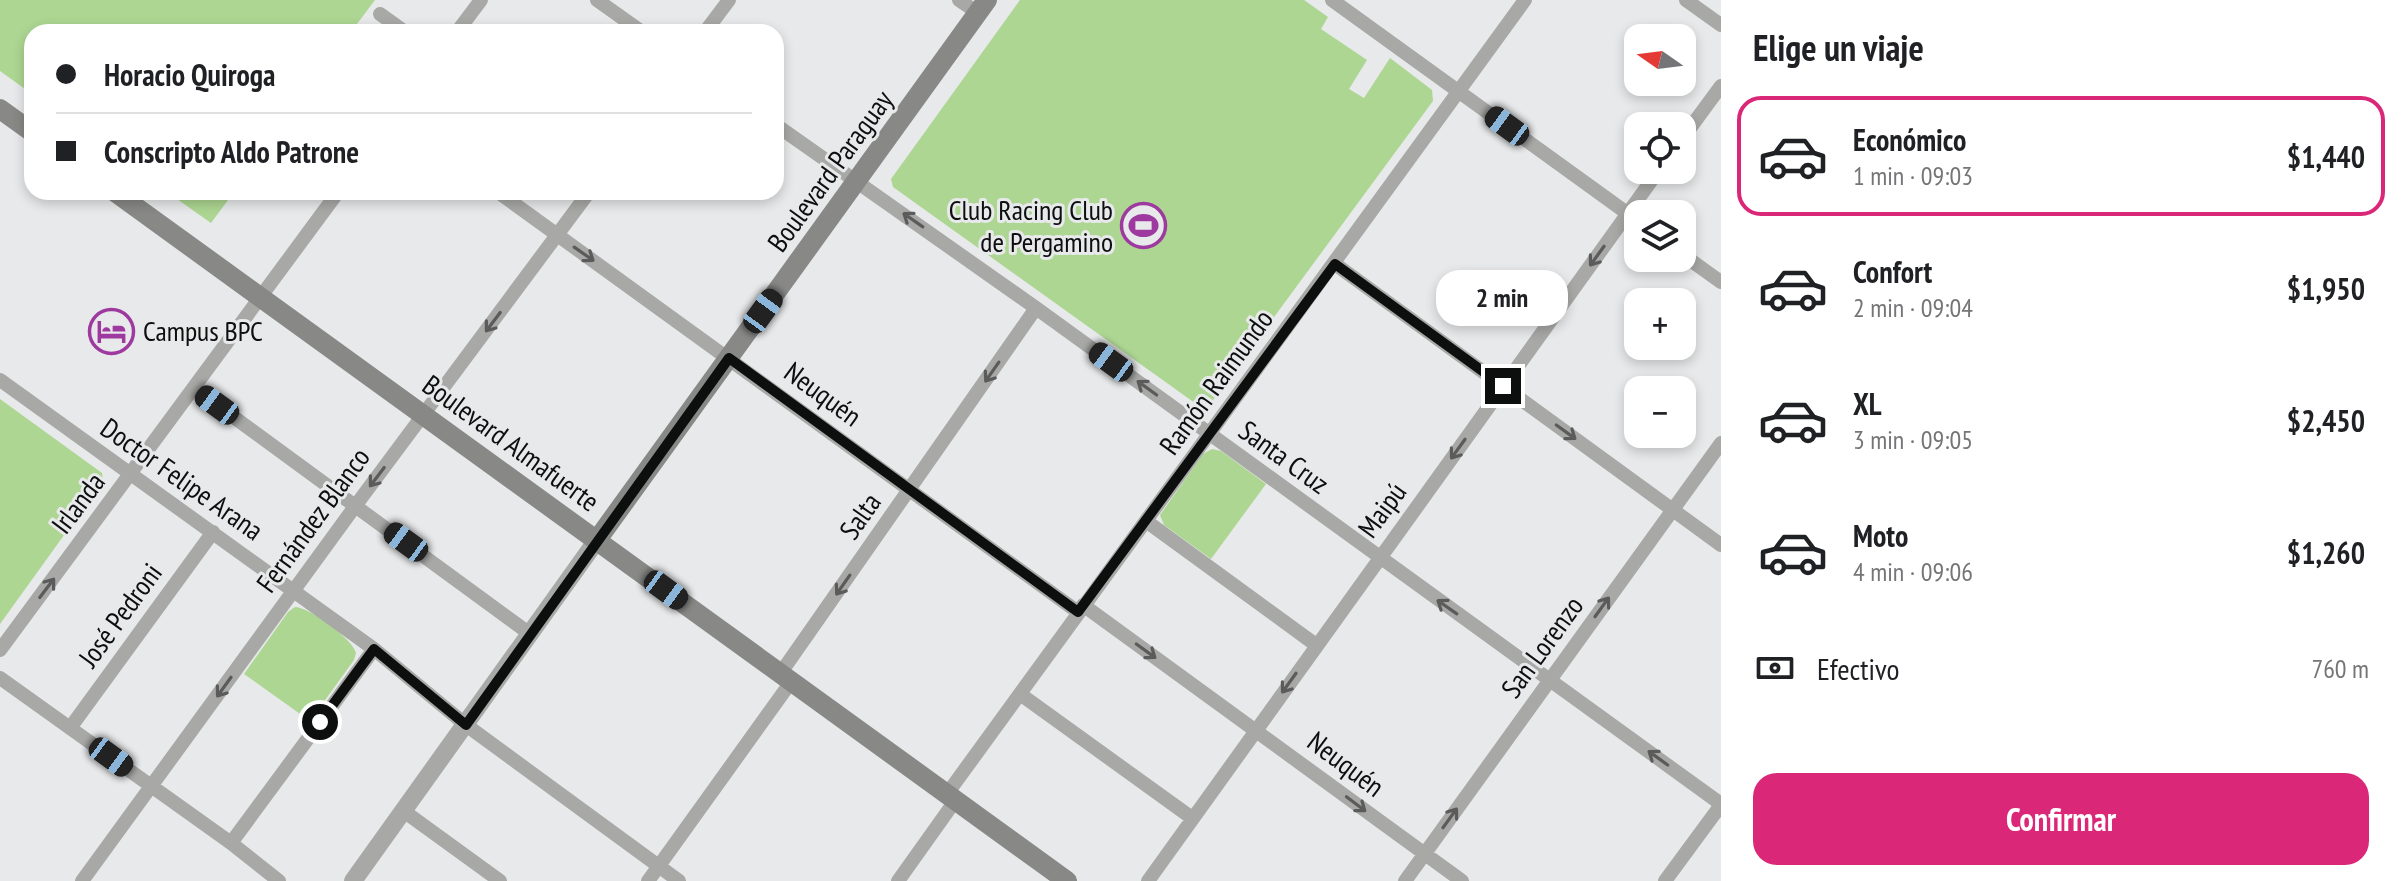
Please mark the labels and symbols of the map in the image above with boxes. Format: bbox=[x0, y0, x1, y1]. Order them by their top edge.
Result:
north arrow bbox=[1624, 24, 1696, 96]
street label: Boulevard Paraguay bbox=[759, 82, 901, 259]
car bbox=[1481, 102, 1533, 150]
place label: Club Racing Club de Pergamino bbox=[949, 191, 1113, 260]
sports icon: Club Racing Club de Pergamino bbox=[1120, 202, 1168, 250]
one-way arrow bbox=[902, 212, 924, 228]
one-way arrow bbox=[1588, 244, 1605, 266]
one-way arrow bbox=[572, 246, 594, 263]
callout: 2 min bbox=[1437, 270, 1569, 326]
car bbox=[739, 285, 787, 337]
street label: Ramón Raimundo bbox=[1150, 302, 1281, 462]
hotel icon: Campus BPC bbox=[88, 307, 136, 355]
one-way arrow bbox=[484, 311, 501, 332]
place label: Campus BPC bbox=[143, 312, 263, 349]
car bbox=[1085, 338, 1137, 386]
street label: Neuquén bbox=[777, 353, 869, 434]
one-way arrow bbox=[984, 361, 1000, 383]
street label: Boulevard Almafuerte bbox=[416, 366, 607, 519]
route end bbox=[1485, 368, 1521, 404]
one-way arrow bbox=[1136, 380, 1158, 396]
car bbox=[191, 381, 243, 429]
street label: Doctor Felipe Arana bbox=[94, 409, 271, 548]
street label: Santa Cruz bbox=[1232, 411, 1337, 502]
one-way arrow bbox=[1555, 424, 1576, 441]
one-way arrow bbox=[1449, 438, 1466, 460]
street label: Fernández Blanco bbox=[248, 440, 378, 599]
street label: Irlanda bbox=[43, 465, 113, 541]
one-way arrow bbox=[368, 465, 385, 487]
street label: Maipú bbox=[1349, 475, 1414, 545]
street label: Salta bbox=[830, 485, 889, 546]
car bbox=[380, 518, 432, 566]
street label: José Pedroni bbox=[69, 556, 170, 675]
car bbox=[640, 566, 692, 614]
one-way arrow bbox=[835, 574, 851, 596]
one-way arrow bbox=[38, 578, 55, 599]
street label: San Lorenzo bbox=[1492, 588, 1591, 705]
one-way arrow bbox=[1594, 597, 1611, 618]
one-way arrow bbox=[1436, 599, 1458, 615]
one-way arrow bbox=[1135, 642, 1156, 659]
one-way arrow bbox=[1281, 671, 1297, 693]
one-way arrow bbox=[216, 676, 233, 697]
route start bbox=[302, 704, 338, 740]
street label: Neuquén bbox=[1300, 723, 1392, 805]
car bbox=[85, 733, 137, 781]
one-way arrow bbox=[1647, 750, 1669, 767]
one-way arrow bbox=[1345, 795, 1366, 812]
one-way arrow bbox=[1442, 807, 1458, 829]

